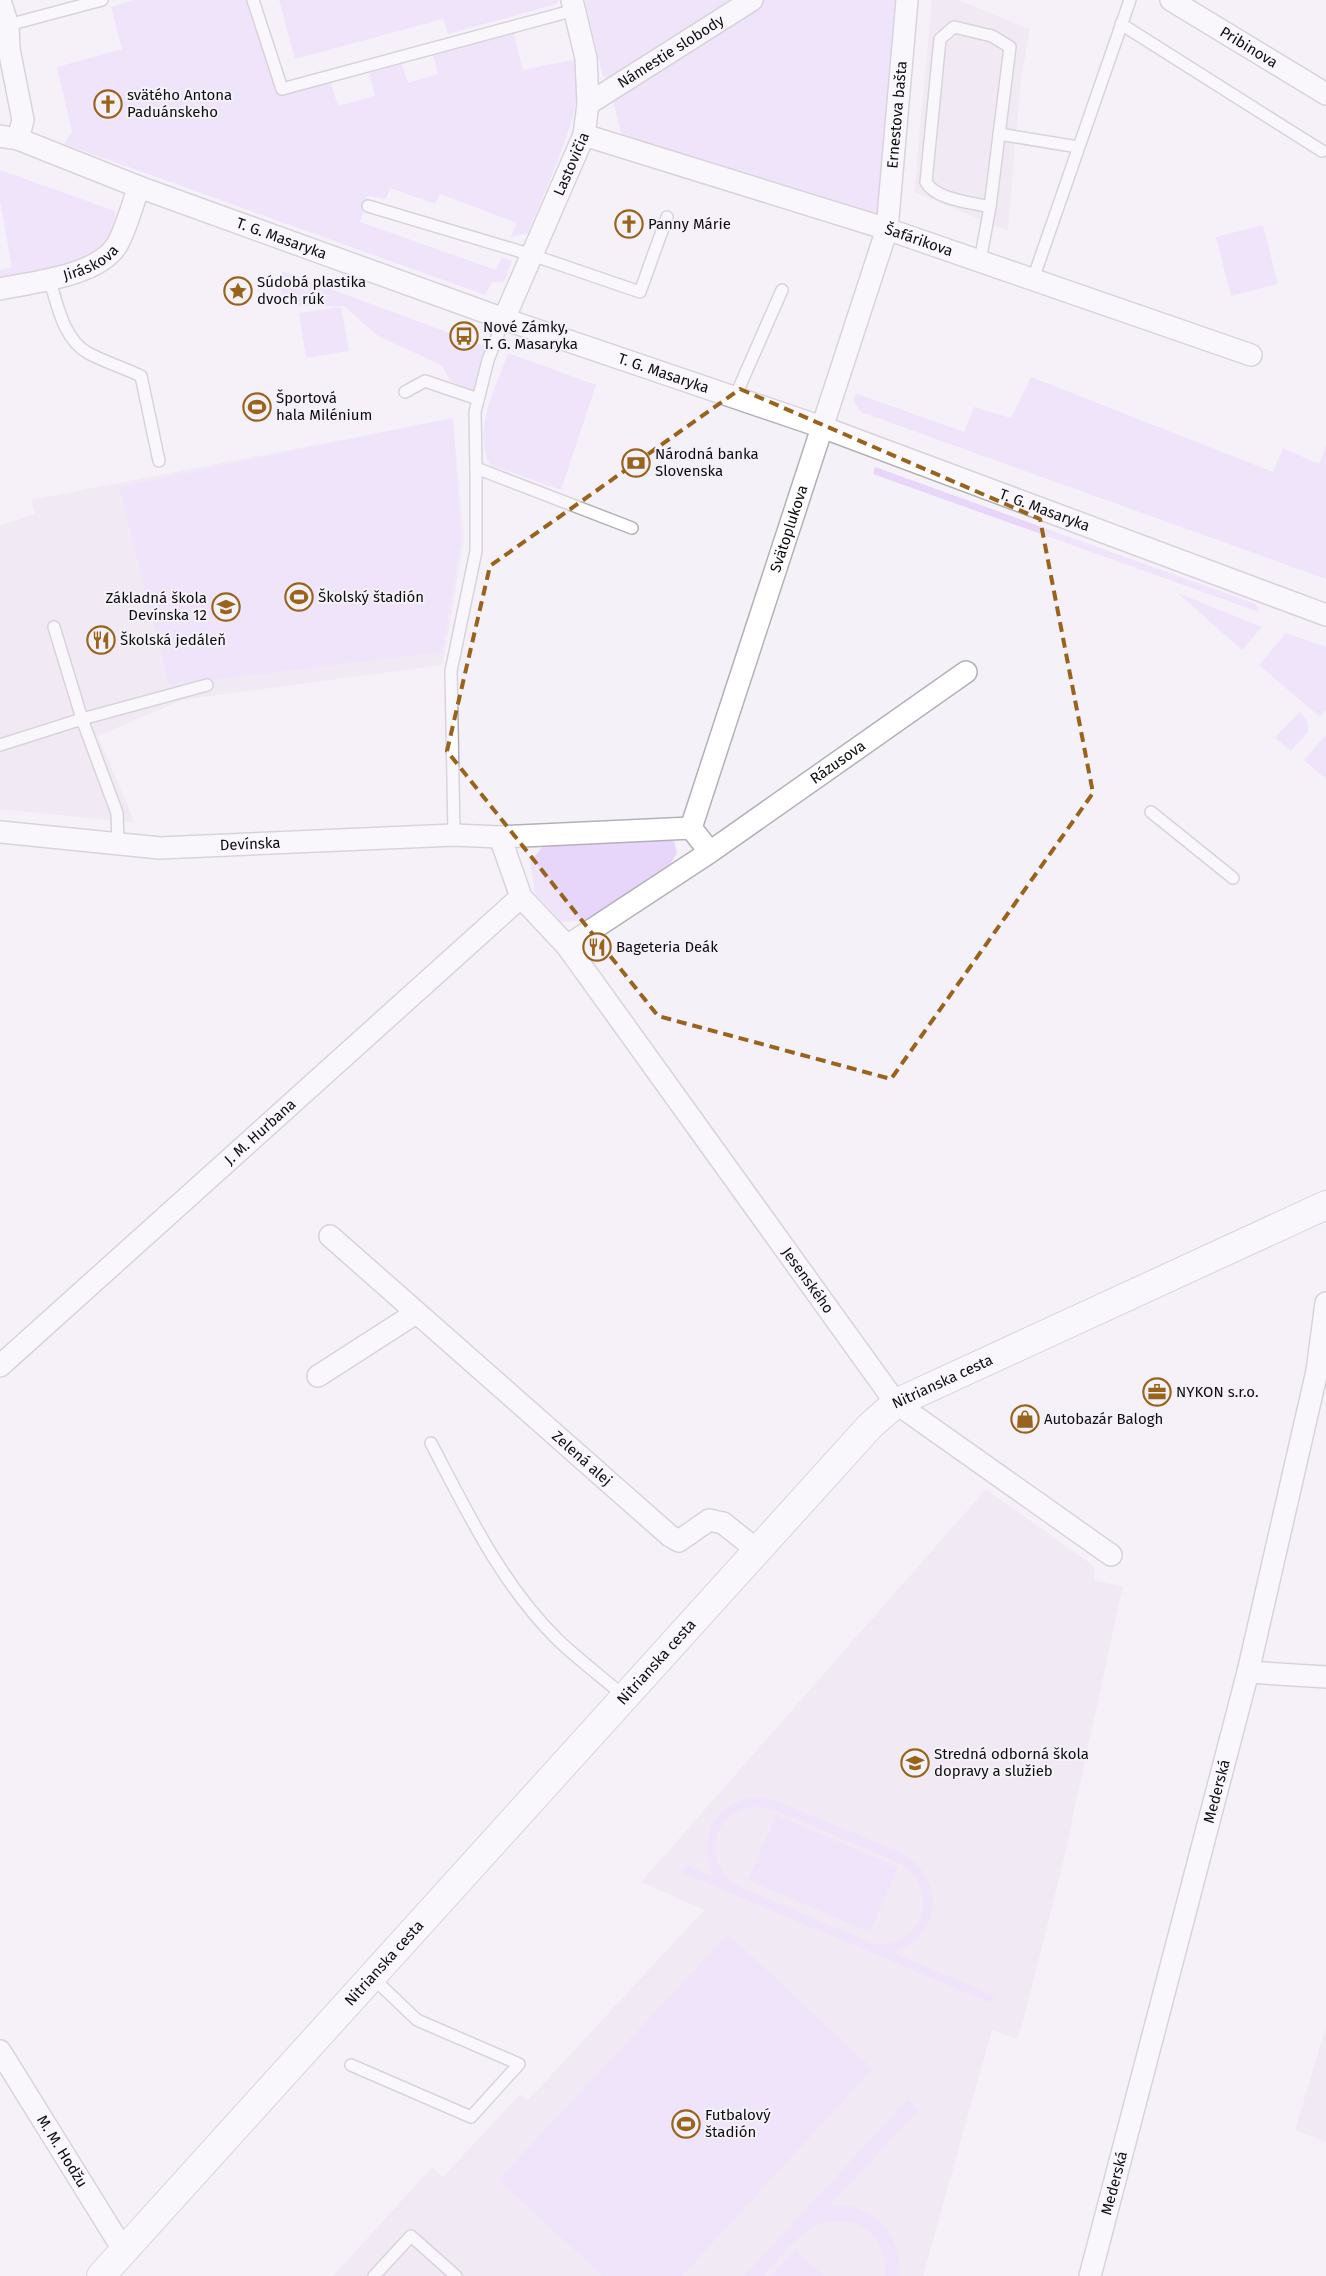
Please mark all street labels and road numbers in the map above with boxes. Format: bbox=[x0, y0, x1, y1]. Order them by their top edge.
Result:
street label: Námestie slobody bbox=[614, 11, 728, 92]
street label: Pribinova bbox=[1217, 23, 1281, 72]
street label: Ernestova bašta bbox=[883, 60, 911, 169]
street label: Lastovičia bbox=[550, 129, 593, 199]
street label: T. G. Masaryka bbox=[234, 214, 329, 263]
street label: Šafárikova bbox=[882, 220, 955, 260]
street label: Jiráskova bbox=[61, 241, 122, 285]
street label: T. G. Masaryka bbox=[616, 349, 711, 397]
street label: Svätoplukova bbox=[766, 483, 812, 575]
street label: T. G. Masaryka bbox=[997, 485, 1092, 535]
street label: Rázusova bbox=[807, 737, 869, 788]
street label: Devínska bbox=[219, 834, 281, 854]
street label: J. M. Hurbana bbox=[221, 1095, 300, 1169]
street label: Jesenského bbox=[778, 1244, 838, 1317]
street label: Nitrianska cesta bbox=[889, 1351, 996, 1413]
street label: Zelená alej bbox=[548, 1427, 616, 1490]
street label: Nitrianska cesta bbox=[613, 1615, 700, 1708]
street label: Mederská bbox=[1200, 1757, 1234, 1825]
street label: Nitrianska cesta bbox=[341, 1917, 427, 2010]
street label: M. M. Hodžu bbox=[33, 2112, 91, 2191]
street label: Mederská bbox=[1097, 2149, 1131, 2217]

